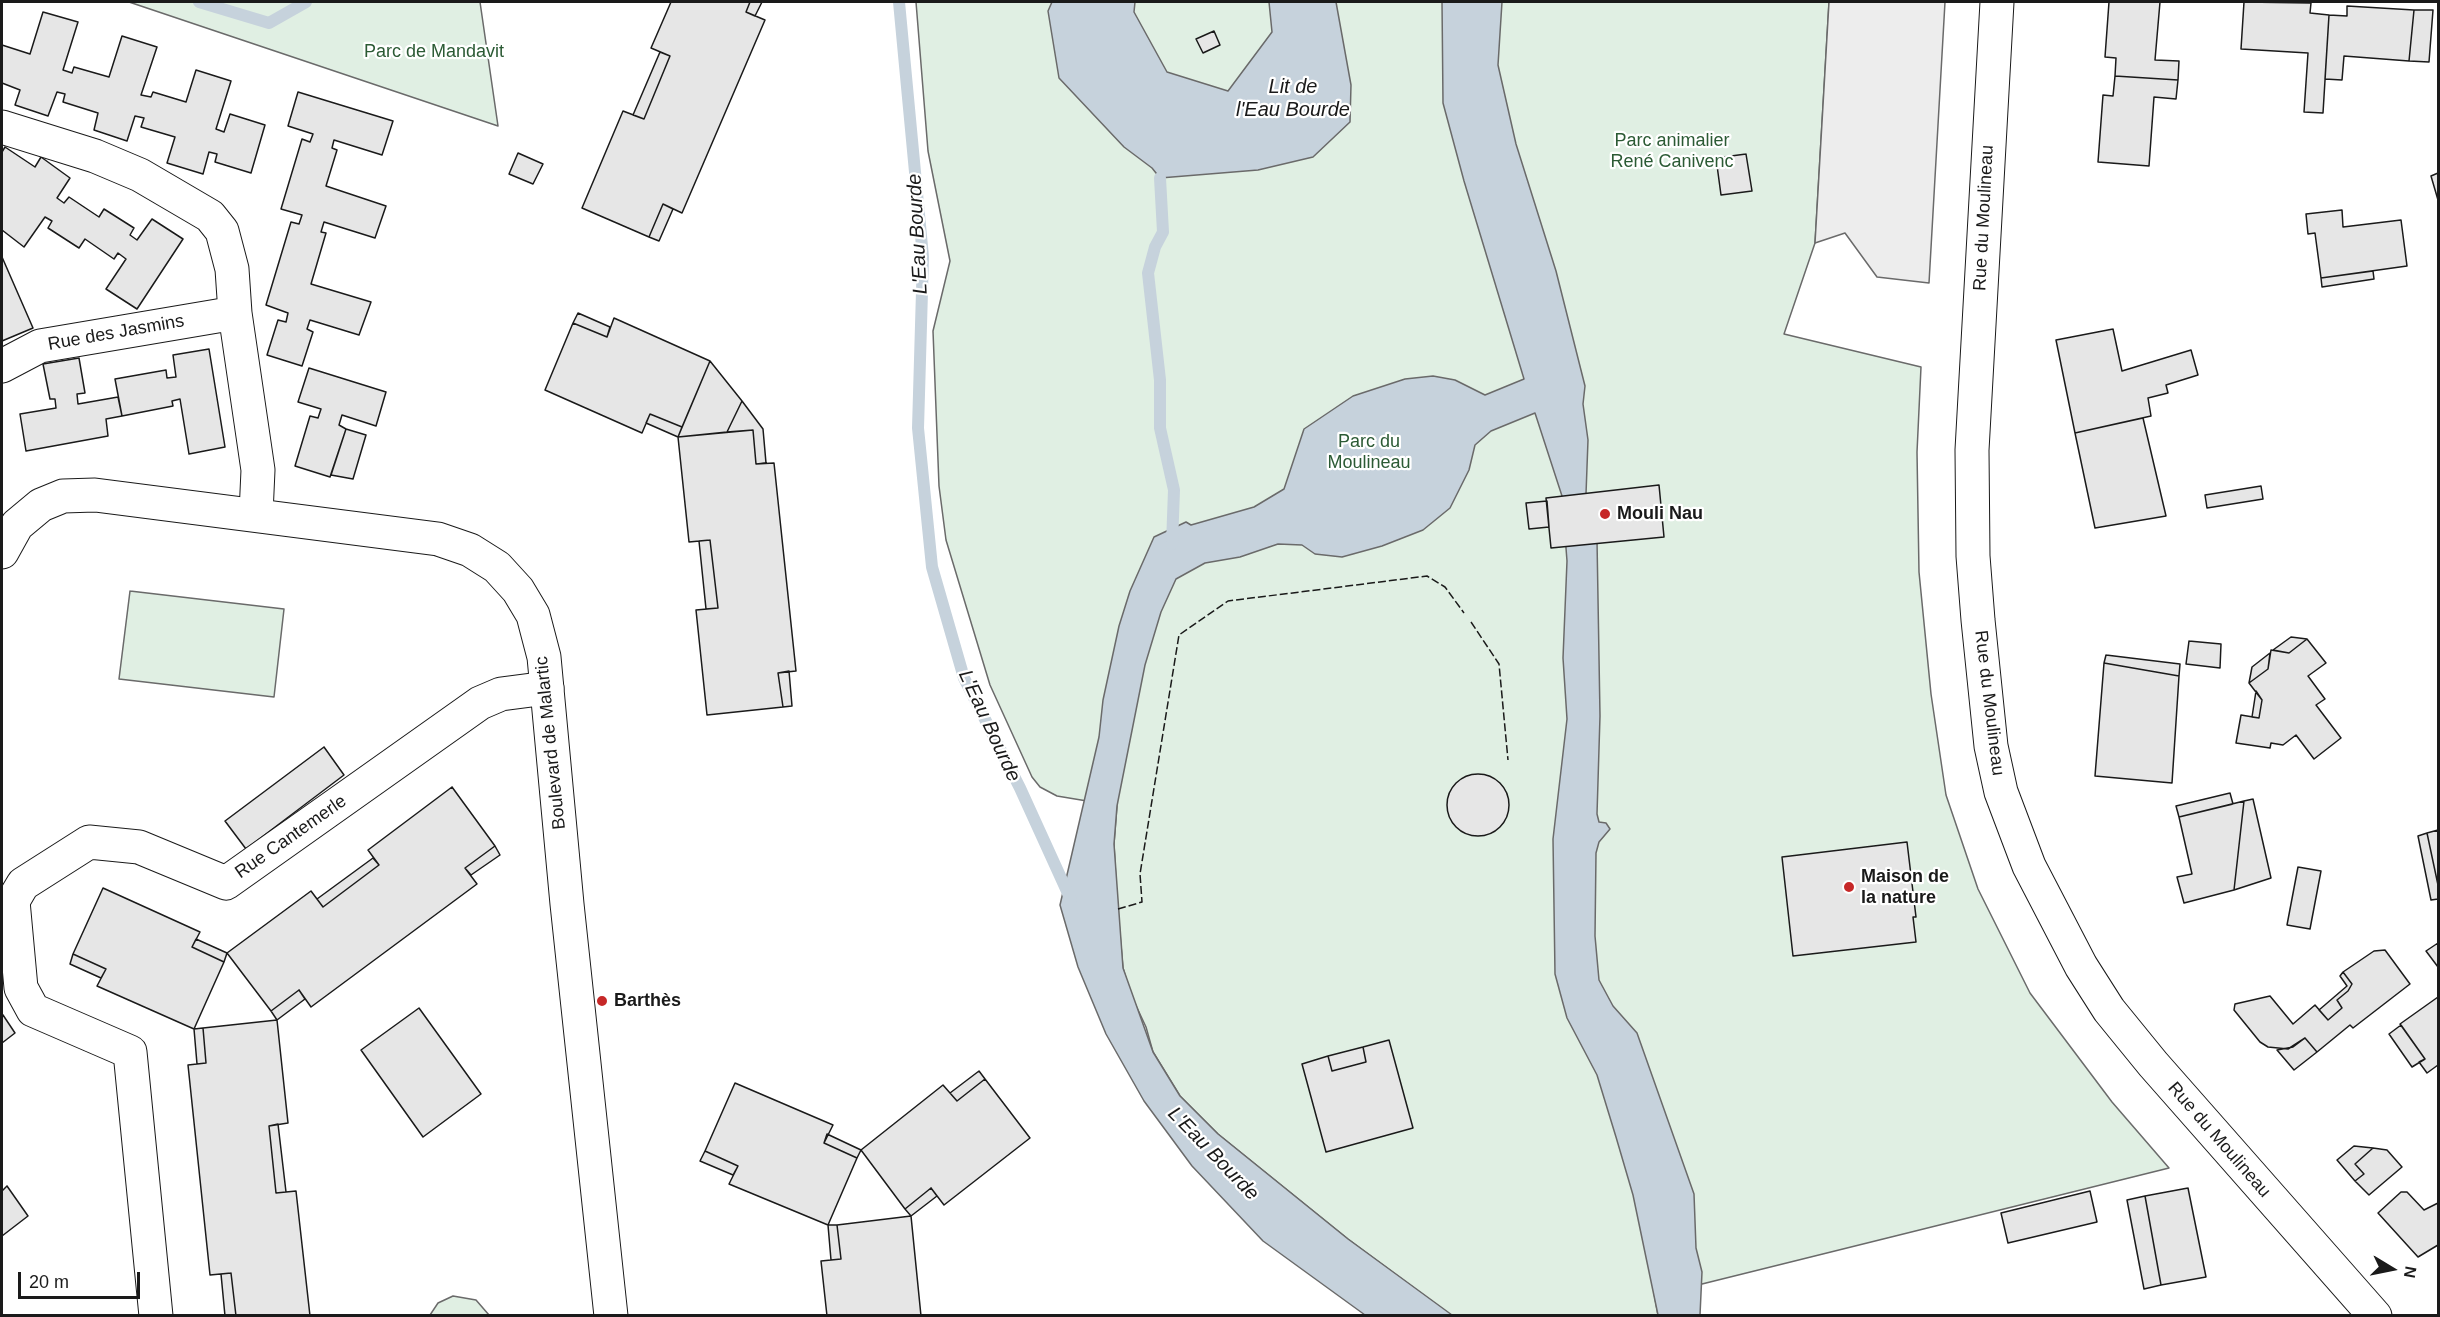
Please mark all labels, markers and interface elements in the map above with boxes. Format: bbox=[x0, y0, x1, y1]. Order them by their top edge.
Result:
park label: Parc de Mandavit bbox=[364, 41, 504, 63]
water label: Lit de l'Eau Bourde bbox=[1236, 75, 1350, 122]
park label: Parc animalier René Canivenc bbox=[1610, 130, 1734, 172]
street label: Rue du Moulineau bbox=[1969, 144, 1999, 292]
water label: L'Eau Bourde bbox=[903, 173, 933, 295]
street label: Rue des Jasmins bbox=[46, 310, 186, 356]
park label: Parc du Moulineau bbox=[1327, 431, 1411, 474]
place label: Mouli Nau bbox=[1617, 503, 1703, 525]
marker: Mouli Nau bbox=[1598, 507, 1612, 521]
street label: Rue du Moulineau bbox=[1969, 629, 2009, 777]
street label: Boulevard de Malartic bbox=[531, 655, 571, 831]
water label: L'Eau Bourde bbox=[953, 666, 1025, 786]
street label: Rue Cantemerle bbox=[231, 791, 351, 883]
place label: Maison de la nature bbox=[1861, 866, 1949, 908]
marker: Maison de la nature bbox=[1842, 880, 1856, 894]
place label: Barthès bbox=[614, 990, 681, 1012]
marker: Barthès bbox=[595, 994, 609, 1008]
street label: Rue du Moulineau bbox=[2163, 1078, 2275, 1202]
water label: L'Eau Bourde bbox=[1162, 1102, 1264, 1206]
north arrow bbox=[2362, 1239, 2422, 1299]
scale bar bbox=[21, 1260, 142, 1298]
text: N bbox=[2401, 1265, 2420, 1279]
text: 20 m bbox=[29, 1272, 69, 1292]

